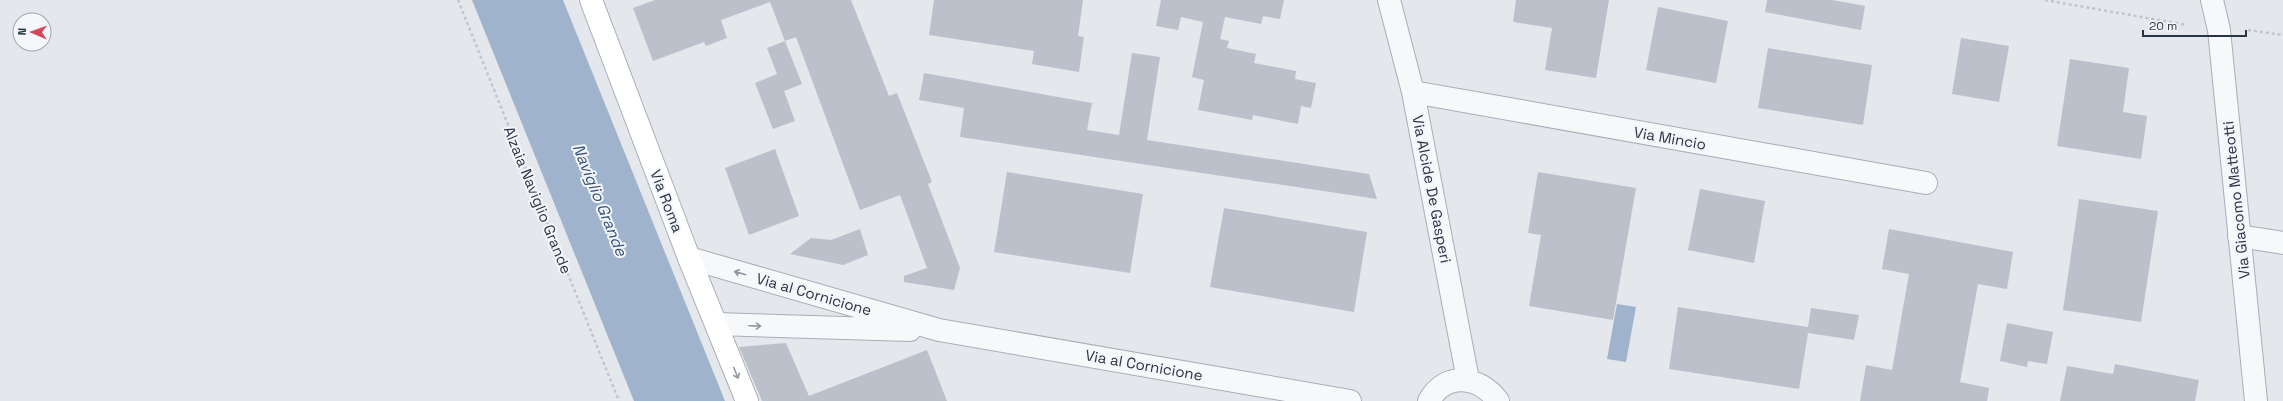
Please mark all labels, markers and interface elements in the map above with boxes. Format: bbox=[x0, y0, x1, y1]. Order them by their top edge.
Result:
north arrow bbox=[12, 12, 52, 52]
scale bar bbox=[2143, 12, 2246, 38]
text: 20 m bbox=[2149, 18, 2177, 34]
text: N bbox=[15, 28, 29, 36]
street label: Via Alcide De Gasperi bbox=[1408, 113, 1456, 265]
street label: Via Giacomo Matteotti bbox=[2218, 120, 2254, 280]
street label: Via Mincio bbox=[1632, 122, 1708, 154]
street label: Alzaia Naviglio Grande bbox=[500, 123, 576, 277]
water label: Naviglio Grande bbox=[568, 141, 632, 260]
street label: Via Roma bbox=[646, 167, 688, 235]
street label: Via al Cornicione bbox=[754, 268, 874, 320]
one-way arrow bbox=[734, 269, 747, 276]
one-way arrow bbox=[748, 322, 761, 330]
street label: Via al Cornicione bbox=[1084, 345, 1204, 385]
one-way arrow bbox=[732, 367, 740, 379]

